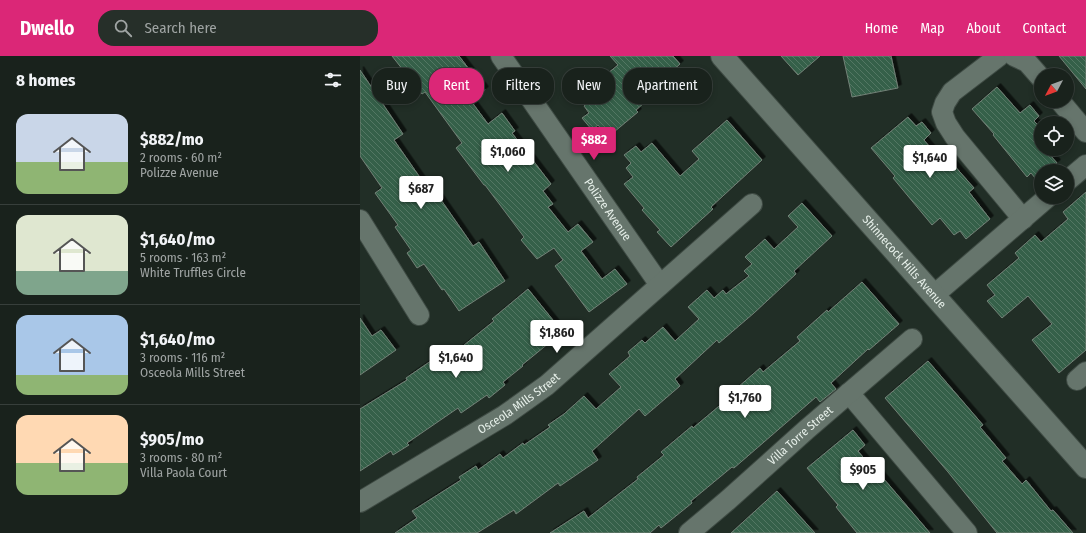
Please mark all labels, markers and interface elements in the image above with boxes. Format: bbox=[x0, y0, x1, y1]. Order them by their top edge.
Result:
search box bbox=[98, 10, 378, 46]
text: Dwello bbox=[20, 17, 74, 40]
icon: search bbox=[112, 17, 134, 39]
text: Search here bbox=[144, 19, 217, 37]
text: Home bbox=[865, 20, 898, 37]
text: Map bbox=[920, 20, 944, 37]
text: About bbox=[966, 20, 1001, 37]
text: Contact bbox=[1023, 20, 1066, 37]
chip: Buy bbox=[372, 68, 421, 104]
chip: Rent bbox=[429, 68, 484, 104]
chip: Filters bbox=[492, 68, 554, 104]
chip: New bbox=[562, 68, 615, 104]
chip: Apartment bbox=[623, 68, 712, 104]
north arrow bbox=[1034, 68, 1074, 108]
map controls bbox=[1034, 68, 1074, 204]
icon: filters bbox=[322, 69, 344, 91]
text: 8 homes bbox=[16, 70, 76, 91]
button: locate bbox=[1034, 116, 1074, 156]
pin: $882 bbox=[570, 127, 618, 161]
text: $882/mo bbox=[140, 129, 204, 150]
icon: home bbox=[48, 130, 96, 178]
text: $882 bbox=[581, 132, 607, 147]
pin: $1,060 bbox=[475, 139, 541, 173]
text: $1,060 bbox=[490, 144, 526, 159]
pin: $1,640 bbox=[897, 145, 963, 179]
text: 2 rooms · 60 m² bbox=[140, 150, 222, 165]
text: $1,640 bbox=[913, 150, 947, 165]
button: layers bbox=[1034, 164, 1074, 204]
text: Polizze Avenue bbox=[140, 165, 219, 180]
pin: $687 bbox=[397, 176, 445, 210]
street label: Polizze Avenue bbox=[581, 176, 634, 244]
text: $687 bbox=[408, 181, 434, 196]
street label: Shinnecock Hills Avenue bbox=[860, 213, 949, 311]
text: $1,640/mo bbox=[140, 229, 215, 250]
icon: home bbox=[48, 231, 96, 279]
text: 5 rooms · 163 m² bbox=[140, 250, 226, 265]
text: White Truffles Circle bbox=[140, 265, 246, 280]
pin: $1,860 bbox=[524, 320, 590, 354]
text: $1,860 bbox=[539, 325, 575, 340]
text: $1,640/mo bbox=[140, 329, 215, 350]
icon: home bbox=[48, 331, 96, 379]
pin: $1,640 bbox=[423, 345, 489, 379]
text: 3 rooms · 116 m² bbox=[140, 350, 225, 365]
text: $1,640 bbox=[439, 350, 473, 365]
text: Osceola Mills Street bbox=[140, 365, 245, 380]
street label: Osceola Mills Street bbox=[475, 370, 563, 437]
pin: $1,760 bbox=[712, 385, 778, 419]
text: $1,760 bbox=[728, 390, 762, 405]
street label: Villa Torre Street bbox=[765, 403, 836, 468]
text: $905/mo bbox=[140, 429, 204, 450]
icon: home bbox=[48, 431, 96, 479]
text: 3 rooms · 80 m² bbox=[140, 450, 222, 465]
pin: $905 bbox=[839, 457, 887, 491]
text: $905 bbox=[850, 462, 876, 477]
text: Villa Paola Court bbox=[140, 465, 227, 480]

